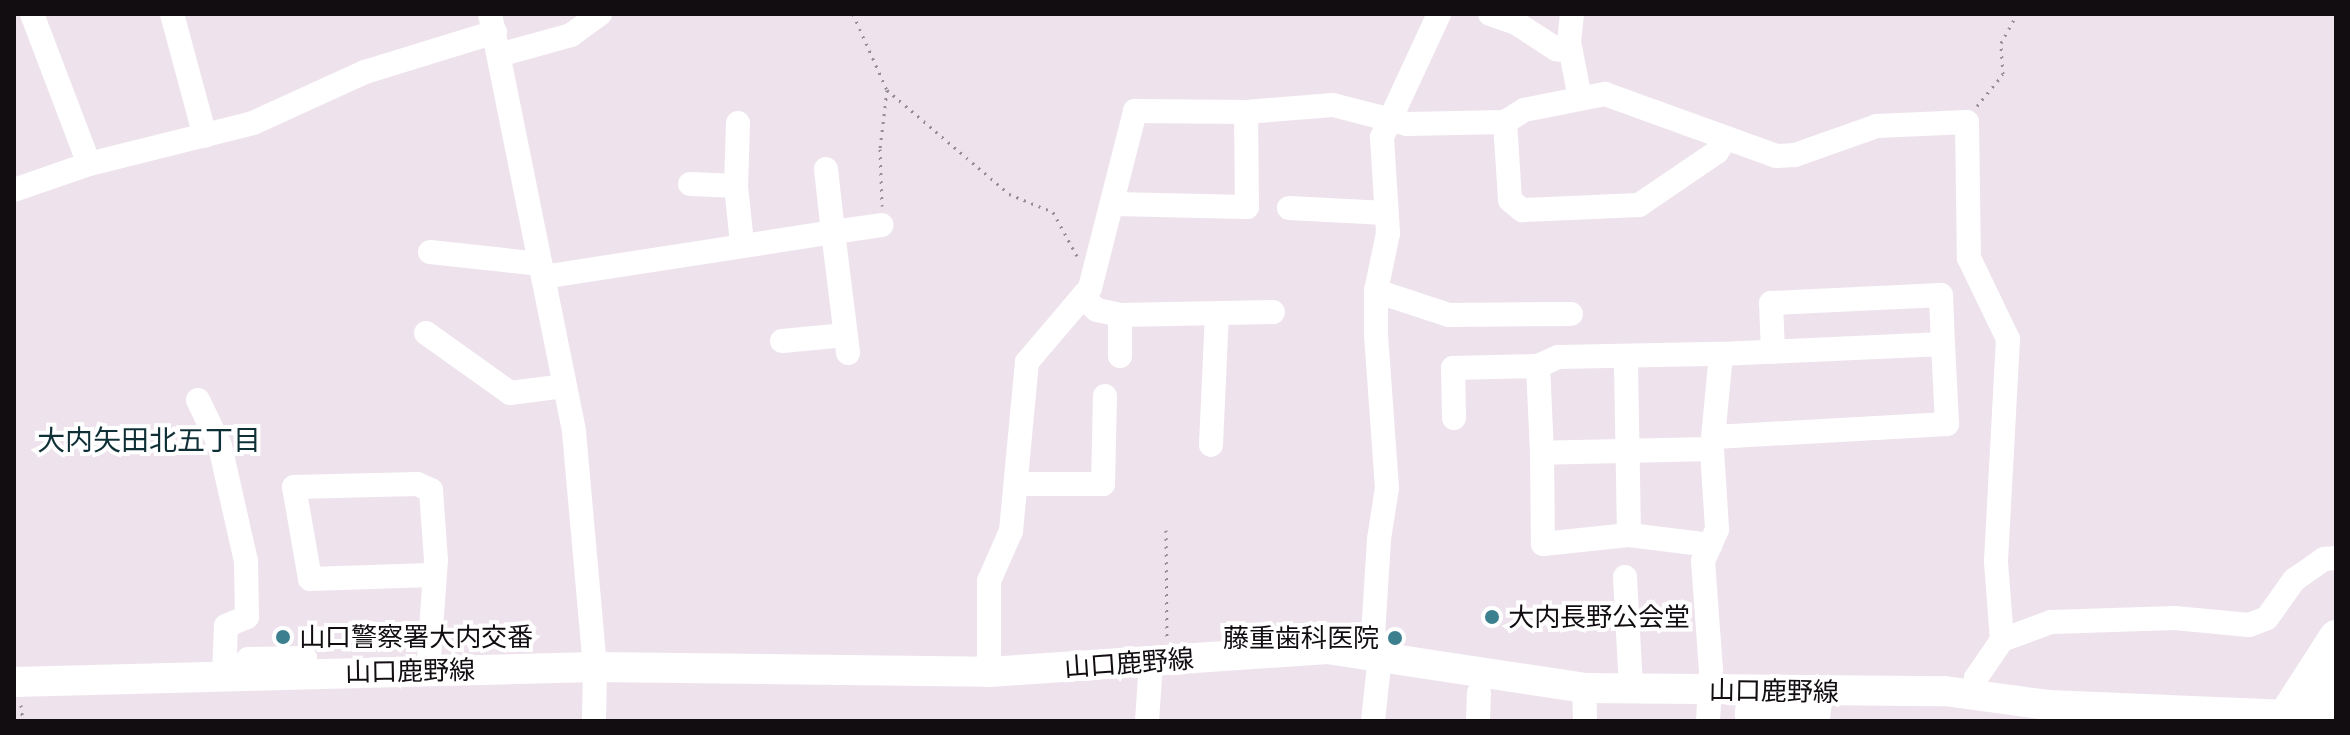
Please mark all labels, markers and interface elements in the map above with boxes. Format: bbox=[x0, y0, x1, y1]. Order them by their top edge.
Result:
district label: 大内矢田北五丁目 bbox=[37, 422, 261, 456]
place label: 大内長野公会堂 bbox=[1508, 601, 1690, 633]
marker: 大内長野公会堂 bbox=[1483, 608, 1501, 626]
place label: 山口警察署大内交番 bbox=[299, 621, 533, 653]
place label: 藤重歯科医院 bbox=[1223, 622, 1379, 654]
marker: 山口警察署大内交番 bbox=[274, 628, 292, 646]
marker: 藤重歯科医院 bbox=[1386, 629, 1404, 647]
street label: 山口鹿野線 bbox=[1063, 643, 1195, 683]
street label: 山口鹿野線 bbox=[345, 654, 475, 688]
street label: 山口鹿野線 bbox=[1709, 674, 1839, 708]

